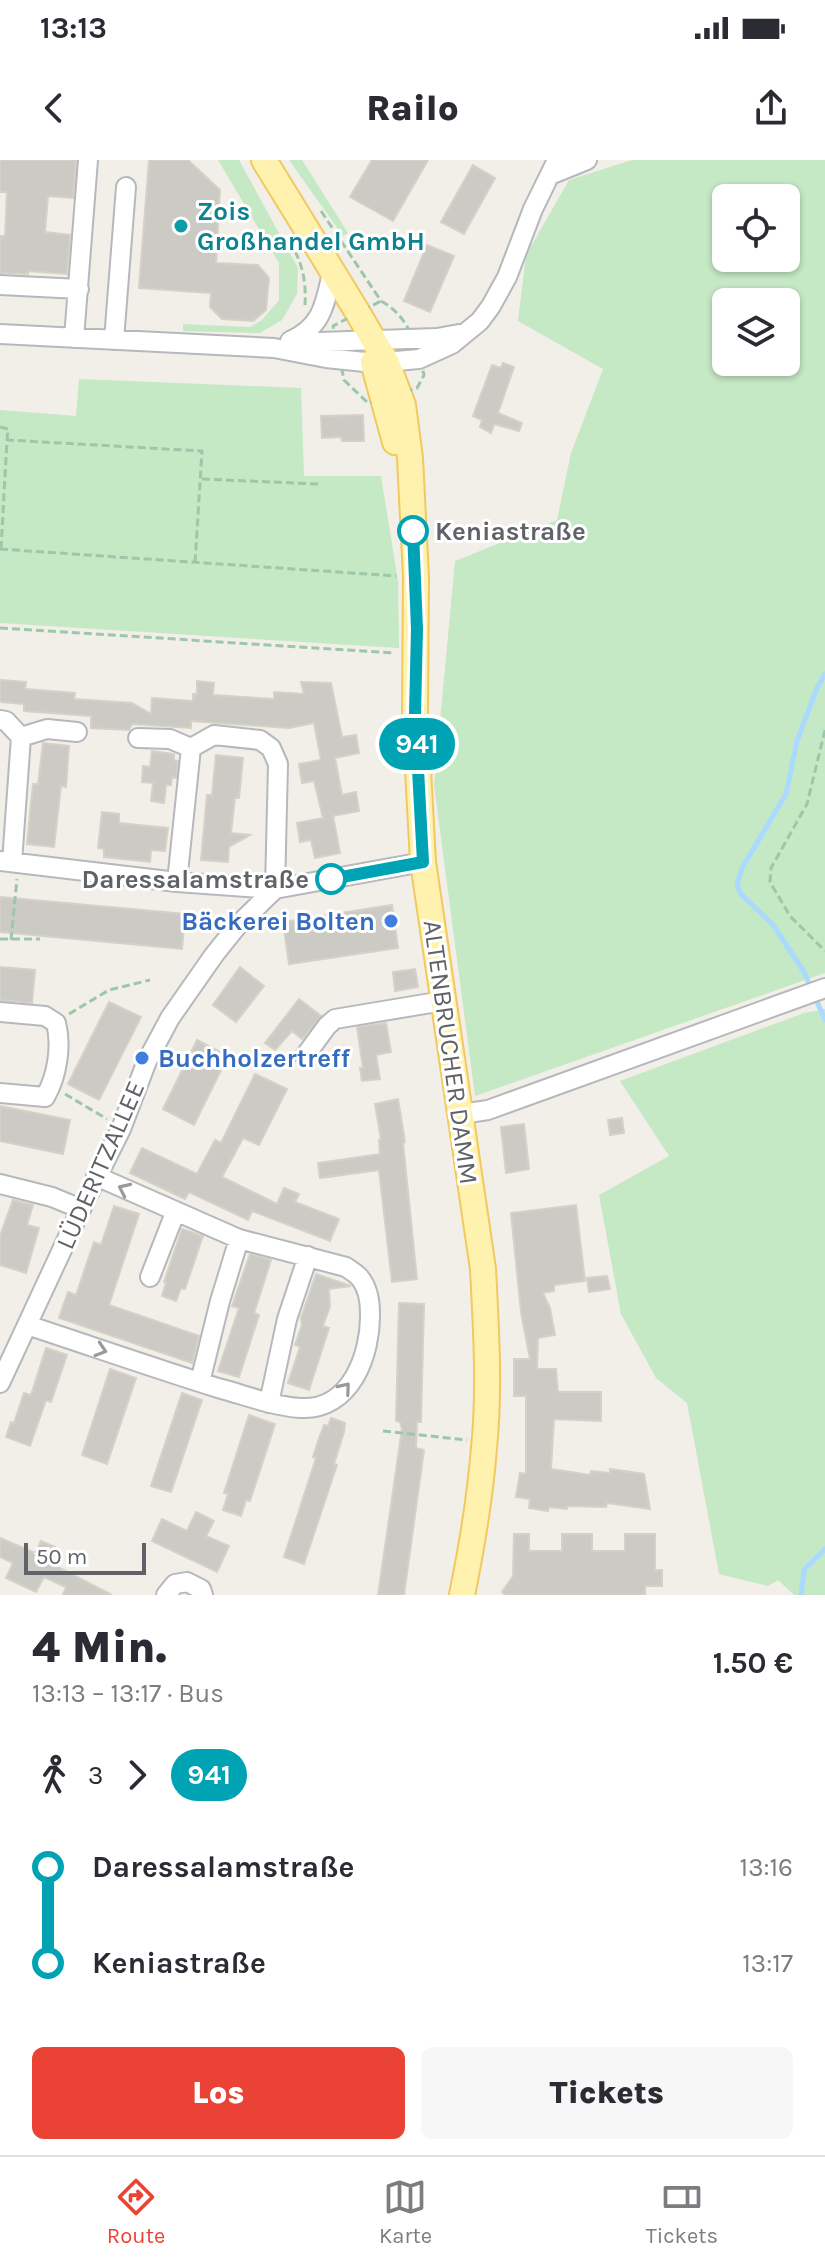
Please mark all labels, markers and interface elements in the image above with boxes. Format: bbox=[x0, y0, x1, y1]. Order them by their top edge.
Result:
text: 13:13 bbox=[40, 10, 107, 46]
icon: back bbox=[32, 86, 76, 130]
icon: share bbox=[749, 86, 793, 130]
text: Railo bbox=[366, 87, 459, 129]
map controls bbox=[712, 184, 800, 376]
button: locate bbox=[712, 184, 800, 272]
place label: Zois Großhandel GmbH bbox=[197, 196, 425, 257]
marker: Zois Großhandel GmbH bbox=[172, 217, 190, 235]
button: layers bbox=[712, 288, 800, 376]
marker: Keniastraße bbox=[398, 516, 428, 546]
place label: Keniastraße bbox=[435, 516, 586, 547]
line badge: 941 bbox=[371, 718, 463, 770]
text: 941 bbox=[395, 727, 439, 760]
place label: Daressalamstraße bbox=[81, 864, 309, 895]
marker: Daressalamstraße bbox=[316, 864, 346, 894]
place label: Bäckerei Bolten bbox=[181, 906, 375, 937]
marker: Bäckerei Bolten bbox=[382, 912, 400, 930]
street label: ALTENBRUCHER DAMM bbox=[417, 918, 484, 1186]
place label: Buchholzertreff bbox=[158, 1043, 351, 1074]
marker: Buchholzertreff bbox=[133, 1049, 151, 1067]
street label: LÜDERITZALLEE bbox=[49, 1076, 151, 1254]
one-way arrow bbox=[118, 1183, 132, 1199]
one-way arrow bbox=[94, 1340, 108, 1356]
one-way arrow bbox=[335, 1382, 350, 1397]
scale bar bbox=[24, 1539, 146, 1575]
text: 50 m bbox=[36, 1544, 87, 1570]
text: 4 Min. bbox=[32, 1622, 167, 1673]
text: 1.50 € bbox=[713, 1645, 793, 1681]
text: 13:13 – 13:17 · Bus bbox=[32, 1678, 224, 1709]
icon: walk bbox=[32, 1753, 76, 1797]
icon: forward bbox=[115, 1753, 159, 1797]
text: 941 bbox=[187, 1758, 231, 1791]
text: 3 bbox=[88, 1760, 103, 1791]
text: Daressalamstraße bbox=[92, 1849, 355, 1885]
text: 13:16 bbox=[740, 1852, 793, 1883]
text: Keniastraße bbox=[92, 1945, 266, 1981]
text: 13:17 bbox=[742, 1948, 793, 1979]
button: Los bbox=[32, 2047, 405, 2139]
button: Tickets bbox=[421, 2047, 793, 2139]
tab: Route bbox=[107, 2175, 165, 2249]
tab: Karte bbox=[379, 2175, 432, 2249]
tab: Tickets bbox=[646, 2175, 718, 2249]

